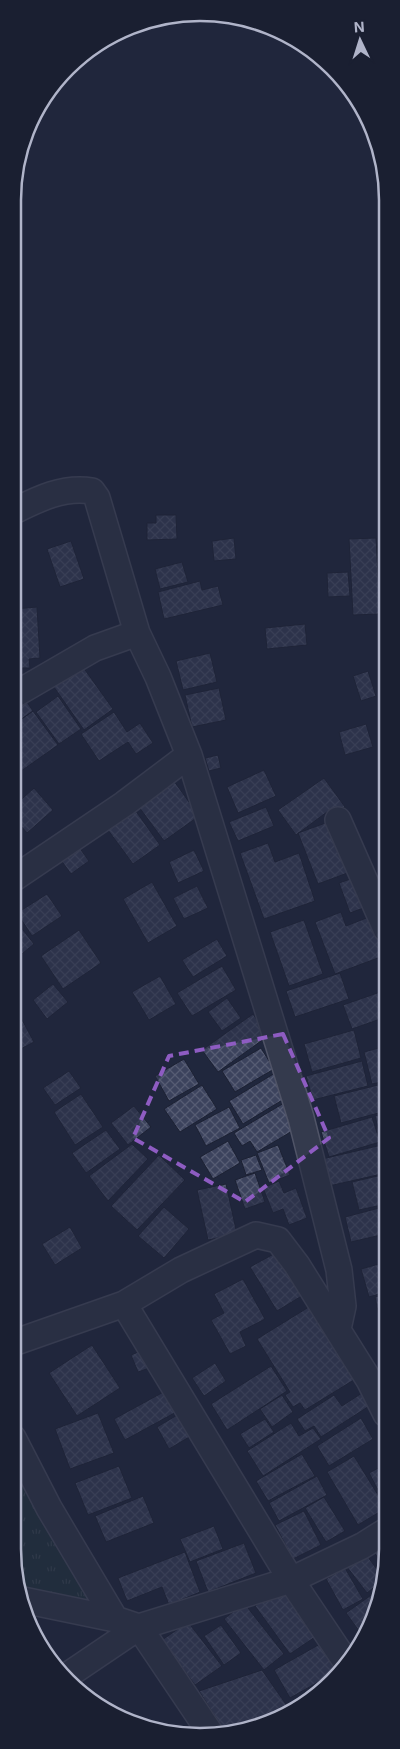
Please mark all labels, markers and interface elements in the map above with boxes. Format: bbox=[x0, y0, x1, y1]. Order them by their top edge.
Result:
north arrow bbox=[335, 15, 385, 65]
text: N bbox=[353, 18, 365, 35]

